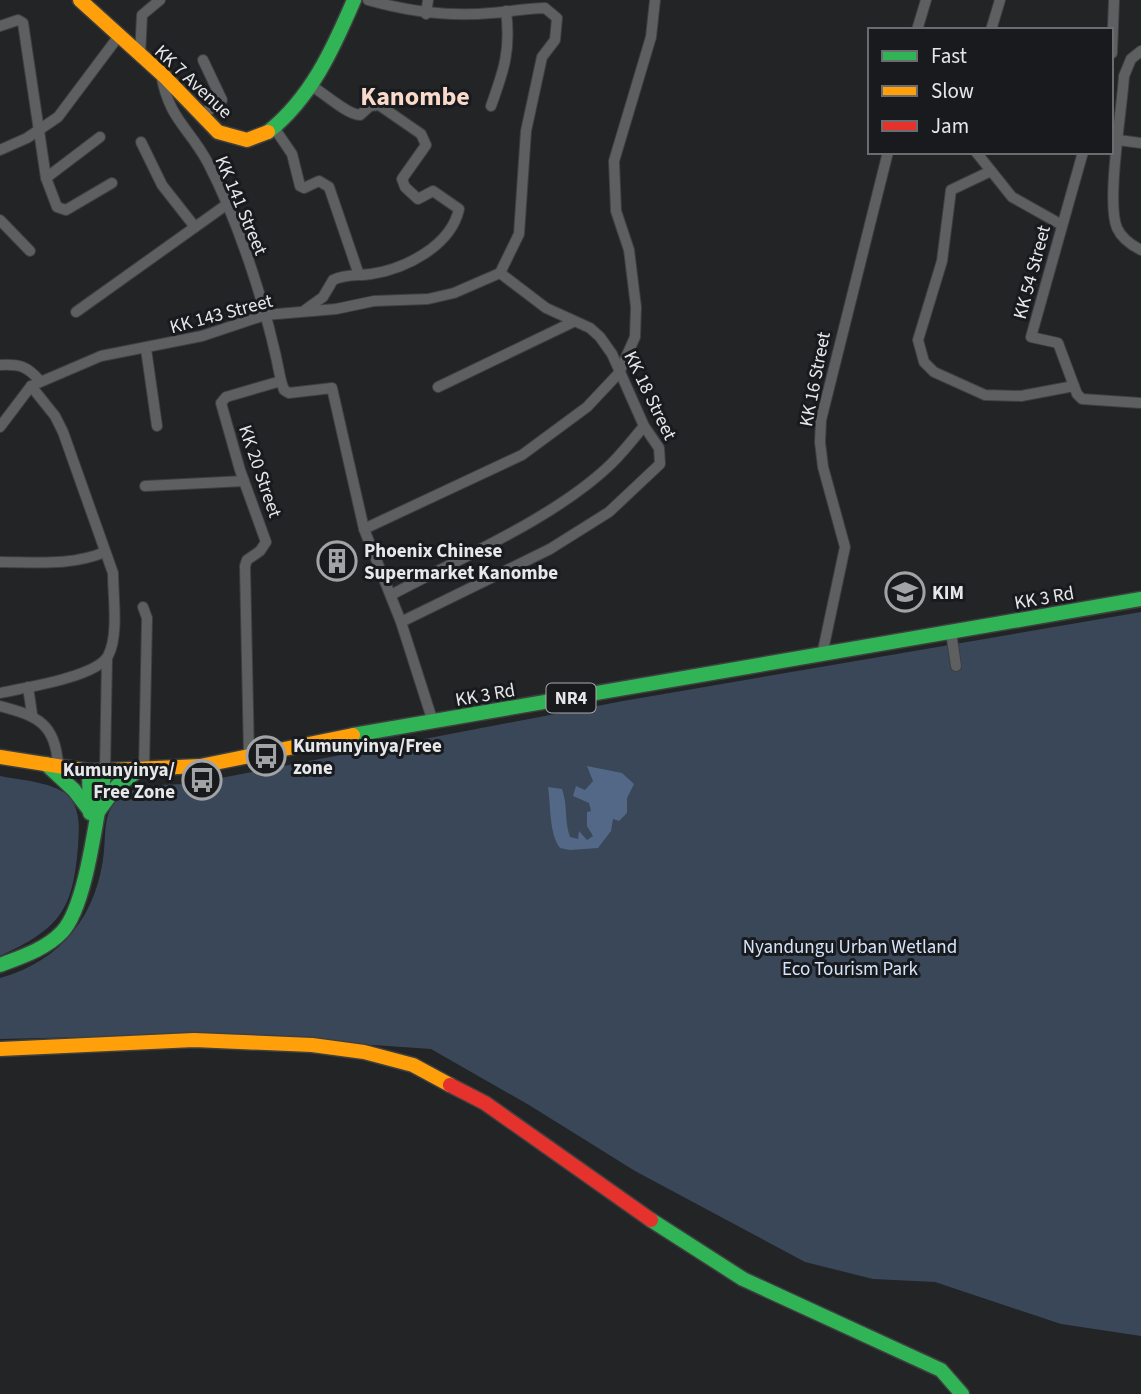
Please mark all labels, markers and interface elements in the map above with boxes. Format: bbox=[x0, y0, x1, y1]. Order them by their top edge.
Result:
legend bbox=[868, 28, 1113, 154]
street label: KK 7 Avenue bbox=[148, 39, 238, 125]
text: Fast bbox=[931, 41, 967, 71]
text: Slow bbox=[931, 76, 974, 106]
district label: Kanombe bbox=[360, 78, 470, 115]
text: Jam bbox=[931, 111, 969, 141]
street label: KK 141 Street bbox=[208, 152, 274, 260]
street label: KK 54 Street bbox=[1007, 222, 1058, 322]
street label: KK 143 Street bbox=[167, 288, 276, 341]
street label: KK 16 Street bbox=[793, 329, 838, 429]
street label: KK 18 Street bbox=[616, 347, 683, 445]
street label: KK 20 Street bbox=[231, 422, 288, 522]
place label: Phoenix Chinese Supermarket Kanombe bbox=[364, 538, 558, 587]
building icon: Phoenix Chinese Supermarket Kanombe bbox=[316, 540, 358, 582]
school or university icon: KIM bbox=[884, 571, 926, 613]
place label: KIM bbox=[932, 580, 964, 607]
street label: KK 3 Rd bbox=[1012, 580, 1076, 617]
street label: KK 3 Rd bbox=[453, 677, 517, 714]
road number: NR4 bbox=[546, 684, 596, 712]
place label: Kumunyinya/Free zone bbox=[293, 733, 442, 782]
bus stop icon: Kumunyinya/Free zone bbox=[245, 735, 287, 777]
place label: Kumunyinya/ Free Zone bbox=[63, 757, 175, 806]
bus stop icon: Kumunyinya/ Free Zone bbox=[181, 759, 223, 801]
park label: Nyandungu Urban Wetland Eco Tourism Park bbox=[743, 934, 957, 983]

